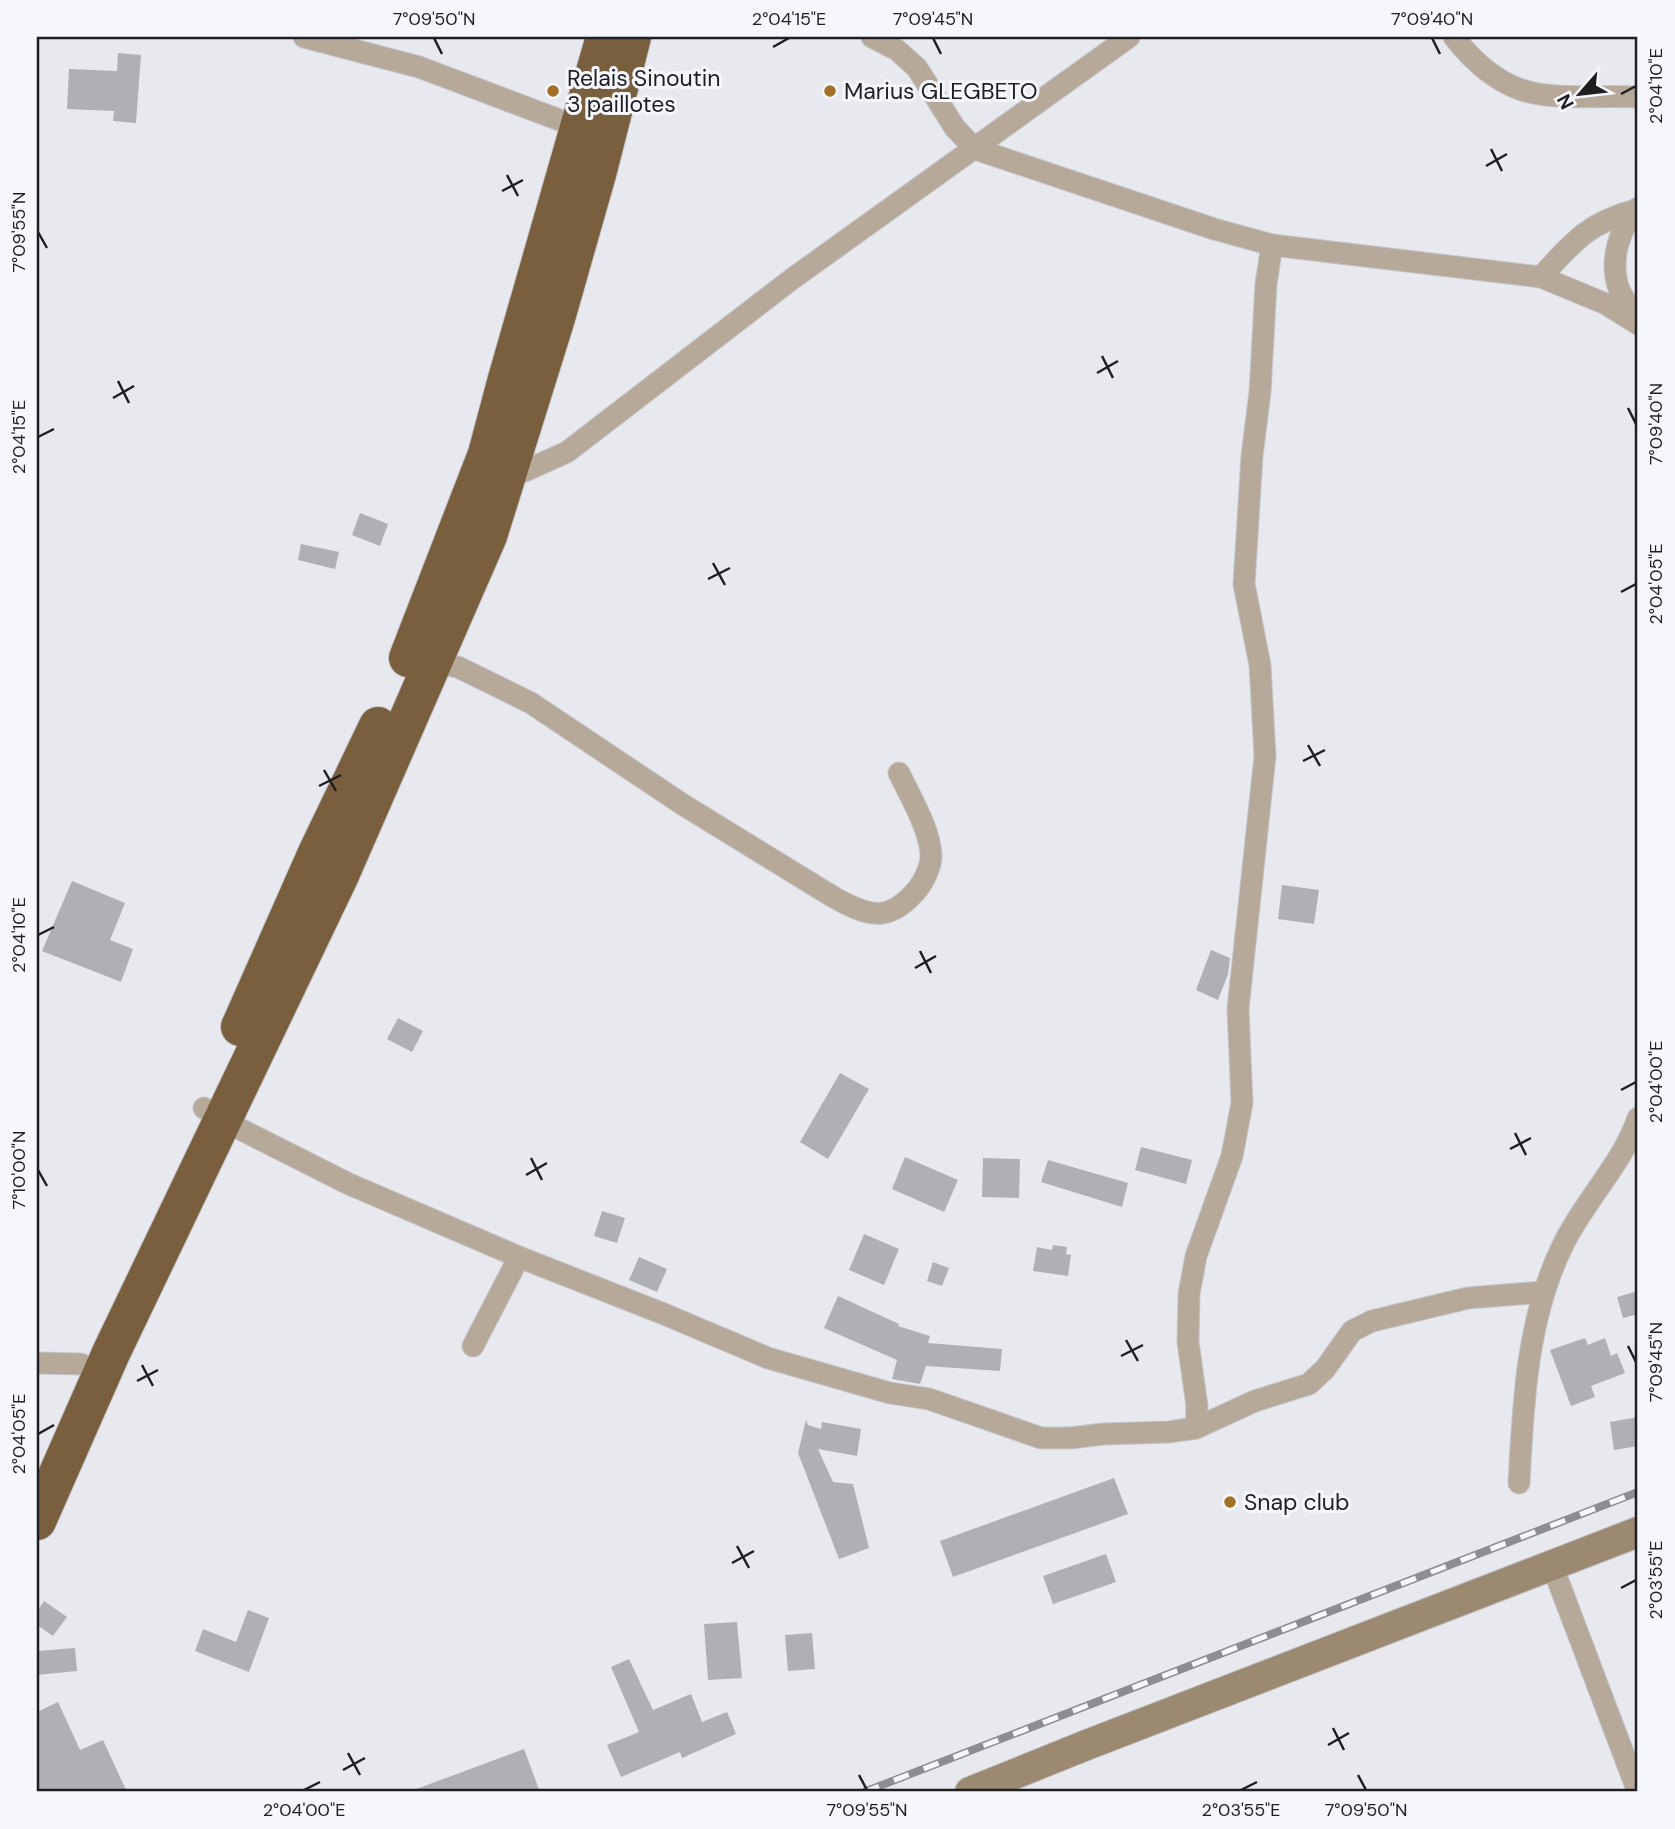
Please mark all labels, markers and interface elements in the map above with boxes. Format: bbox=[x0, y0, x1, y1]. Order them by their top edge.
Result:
text: 7°09'50"N bbox=[393, 7, 475, 31]
text: 2°04'15"E bbox=[752, 7, 826, 31]
text: 7°09'45"N bbox=[893, 7, 973, 31]
text: 7°09'40"N bbox=[1391, 7, 1473, 31]
text: 2°04'10"E bbox=[1644, 48, 1668, 124]
north arrow bbox=[1546, 60, 1616, 130]
place label: Relais Sinoutin 3 paillotes bbox=[567, 63, 720, 119]
place label: Marius GLEGBETO bbox=[844, 76, 1037, 106]
marker: Relais Sinoutin 3 paillotes bbox=[545, 83, 561, 99]
marker: Marius GLEGBETO bbox=[822, 83, 838, 99]
text: N bbox=[1551, 90, 1580, 114]
text: 7°09'55"N bbox=[7, 191, 31, 273]
text: 7°09'40"N bbox=[1644, 383, 1668, 465]
text: 2°04'15"E bbox=[7, 400, 31, 474]
text: 2°04'05"E bbox=[1644, 543, 1668, 625]
text: 2°04'10"E bbox=[7, 897, 31, 973]
text: 2°04'00"E bbox=[1644, 1041, 1668, 1123]
text: 7°10'00"N bbox=[7, 1131, 31, 1209]
text: 7°09'45"N bbox=[1644, 1322, 1668, 1402]
text: 2°04'05"E bbox=[7, 1393, 31, 1475]
place label: Snap club bbox=[1244, 1487, 1349, 1517]
marker: Snap club bbox=[1222, 1494, 1238, 1510]
text: 2°03'55"E bbox=[1644, 1541, 1668, 1619]
text: 2°04'00"E bbox=[263, 1798, 345, 1822]
text: 7°09'55"N bbox=[826, 1798, 908, 1822]
text: 2°03'55"E bbox=[1202, 1798, 1280, 1822]
text: 7°09'50"N bbox=[1325, 1798, 1407, 1822]

